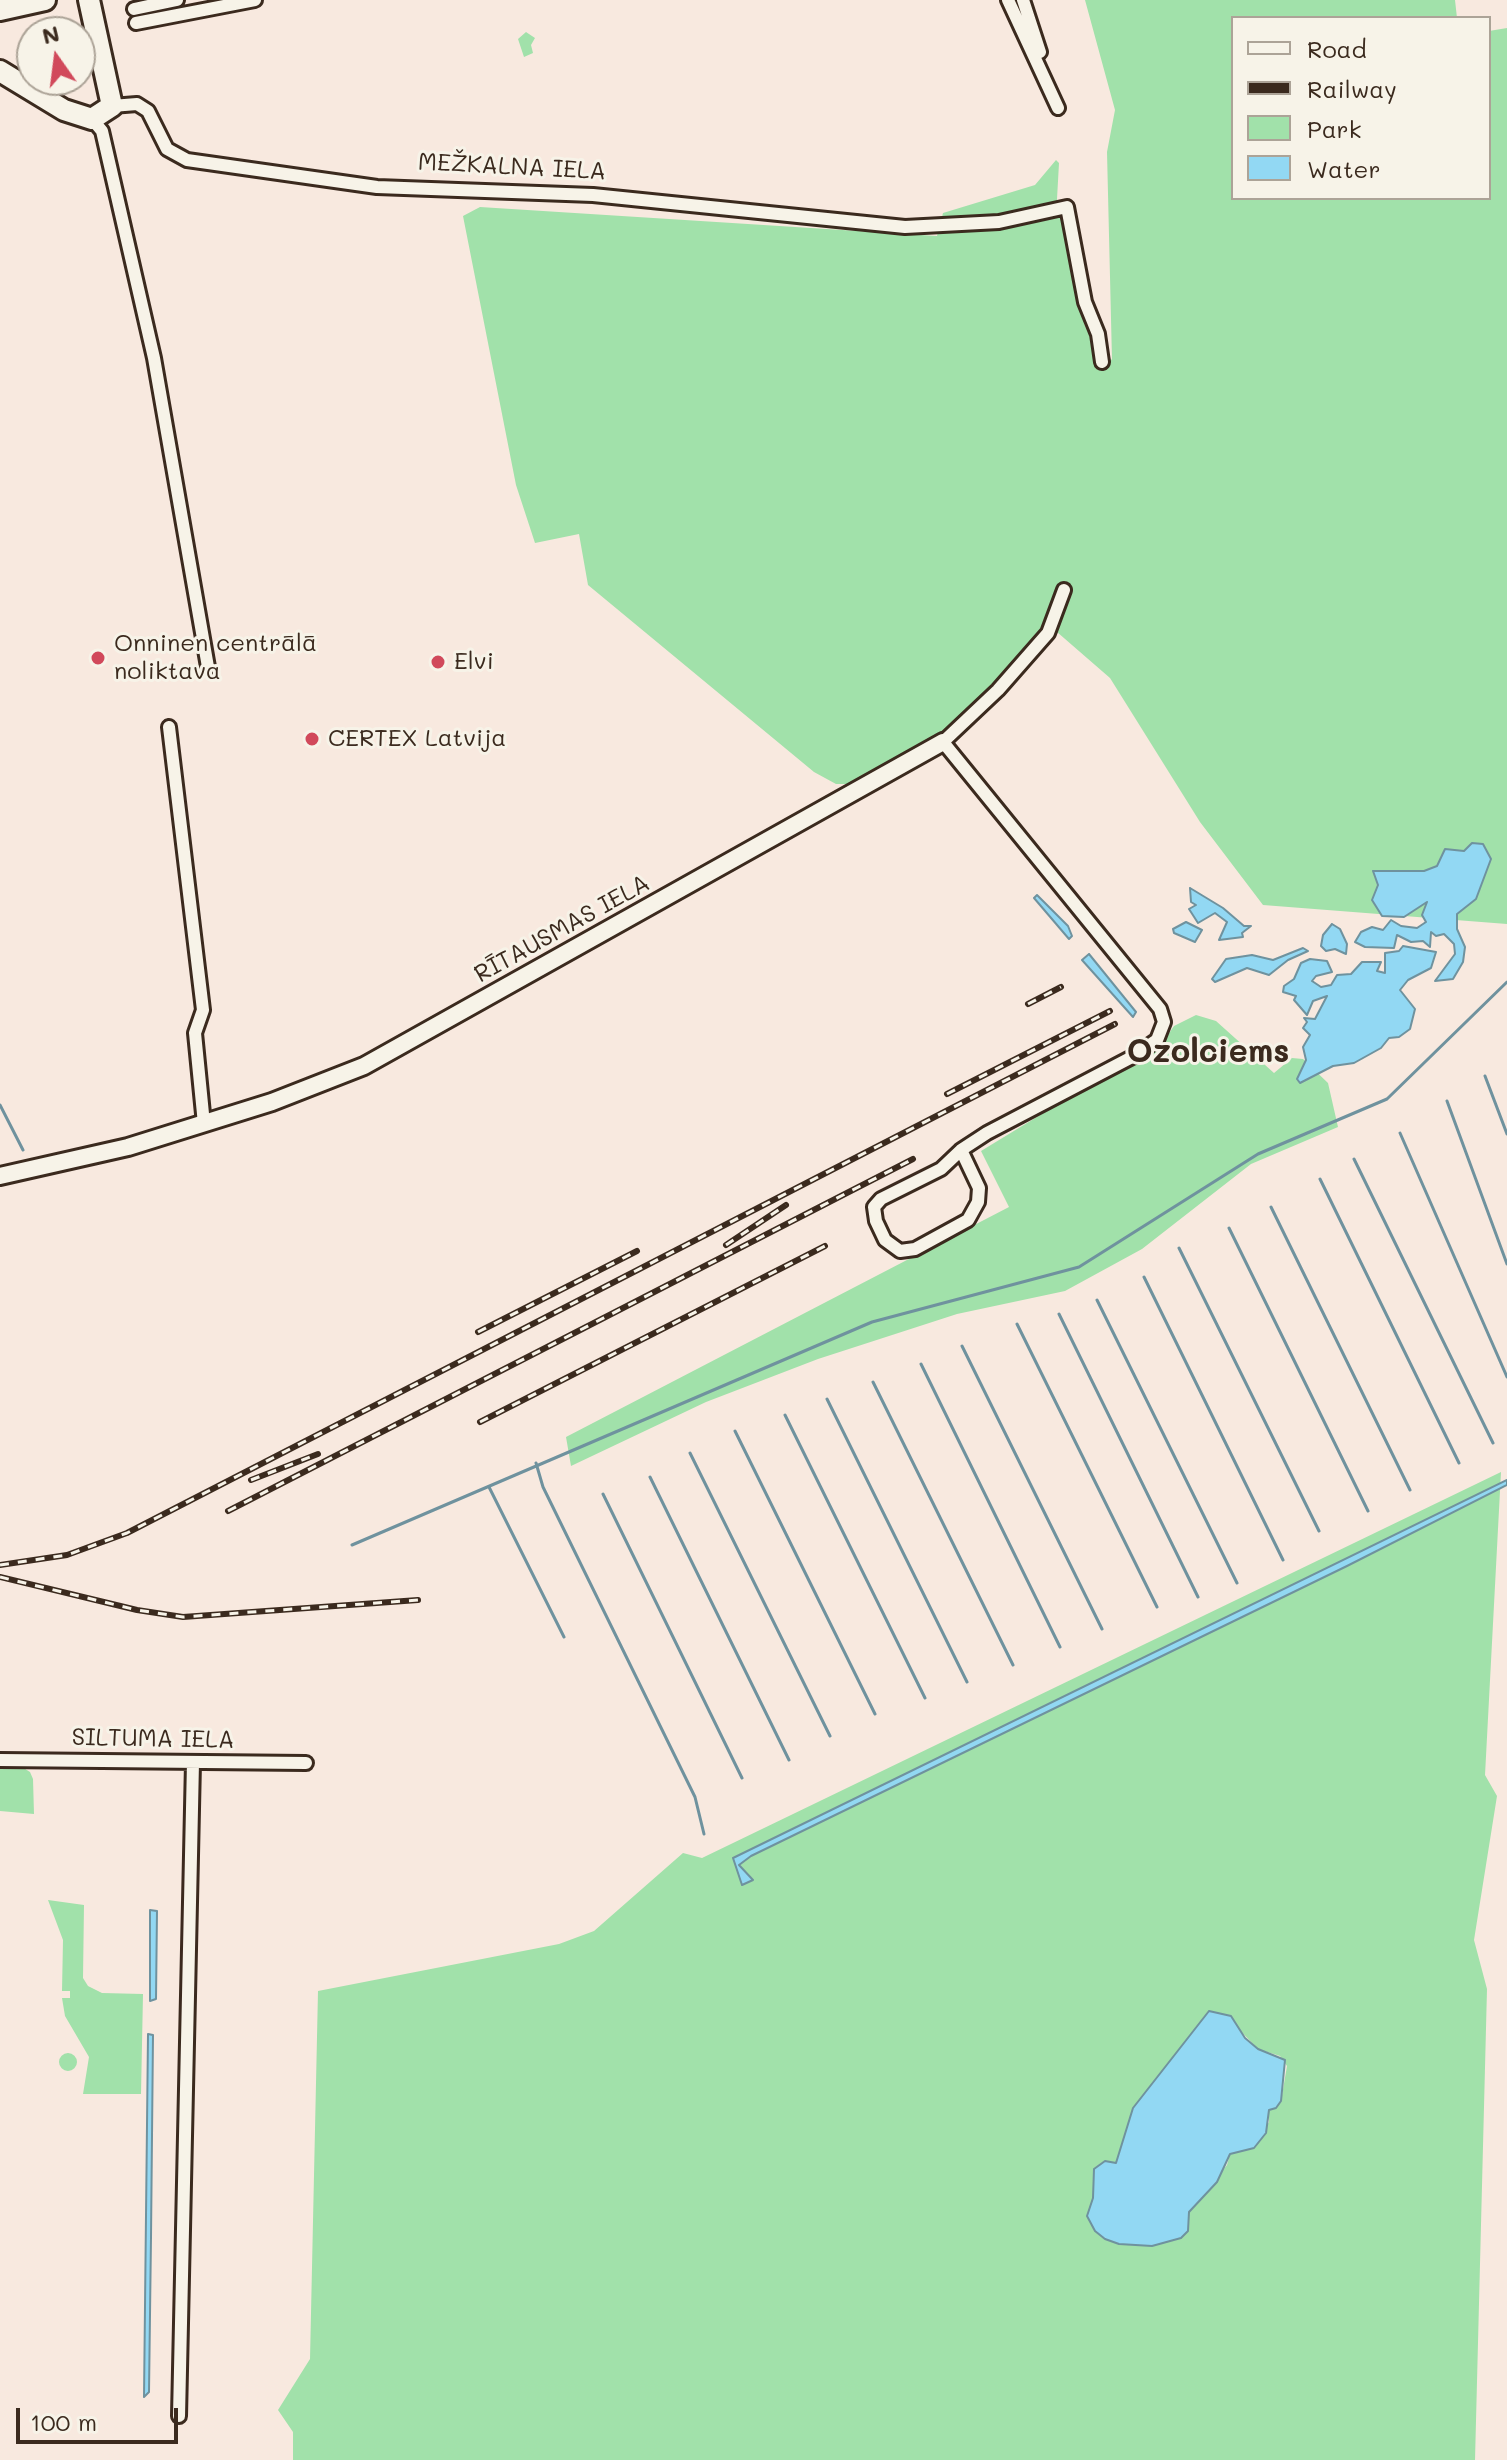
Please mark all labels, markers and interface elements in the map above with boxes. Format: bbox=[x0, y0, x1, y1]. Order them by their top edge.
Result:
north arrow bbox=[16, 16, 96, 96]
legend bbox=[1231, 16, 1491, 200]
text: N bbox=[39, 18, 62, 50]
text: Road bbox=[1307, 33, 1367, 64]
text: Railway bbox=[1307, 73, 1397, 104]
text: Park bbox=[1307, 113, 1361, 144]
street label: MEŽKALNA IELA bbox=[417, 148, 607, 186]
text: Water bbox=[1307, 153, 1381, 184]
place label: Onninen centrālā noliktava bbox=[114, 630, 317, 686]
place label: Elvi bbox=[454, 648, 494, 676]
marker: Onninen centrālā noliktava bbox=[89, 649, 107, 667]
marker: Elvi bbox=[429, 653, 447, 671]
place label: CERTEX Latvija bbox=[328, 725, 506, 753]
marker: CERTEX Latvija bbox=[303, 730, 321, 748]
street label: RĪTAUSMAS IELA bbox=[469, 869, 655, 989]
district label: Ozolciems bbox=[1127, 1033, 1289, 1071]
street label: SILTUMA IELA bbox=[71, 1723, 235, 1755]
scale bar bbox=[20, 2392, 182, 2442]
text: 100 m bbox=[30, 2406, 97, 2437]

